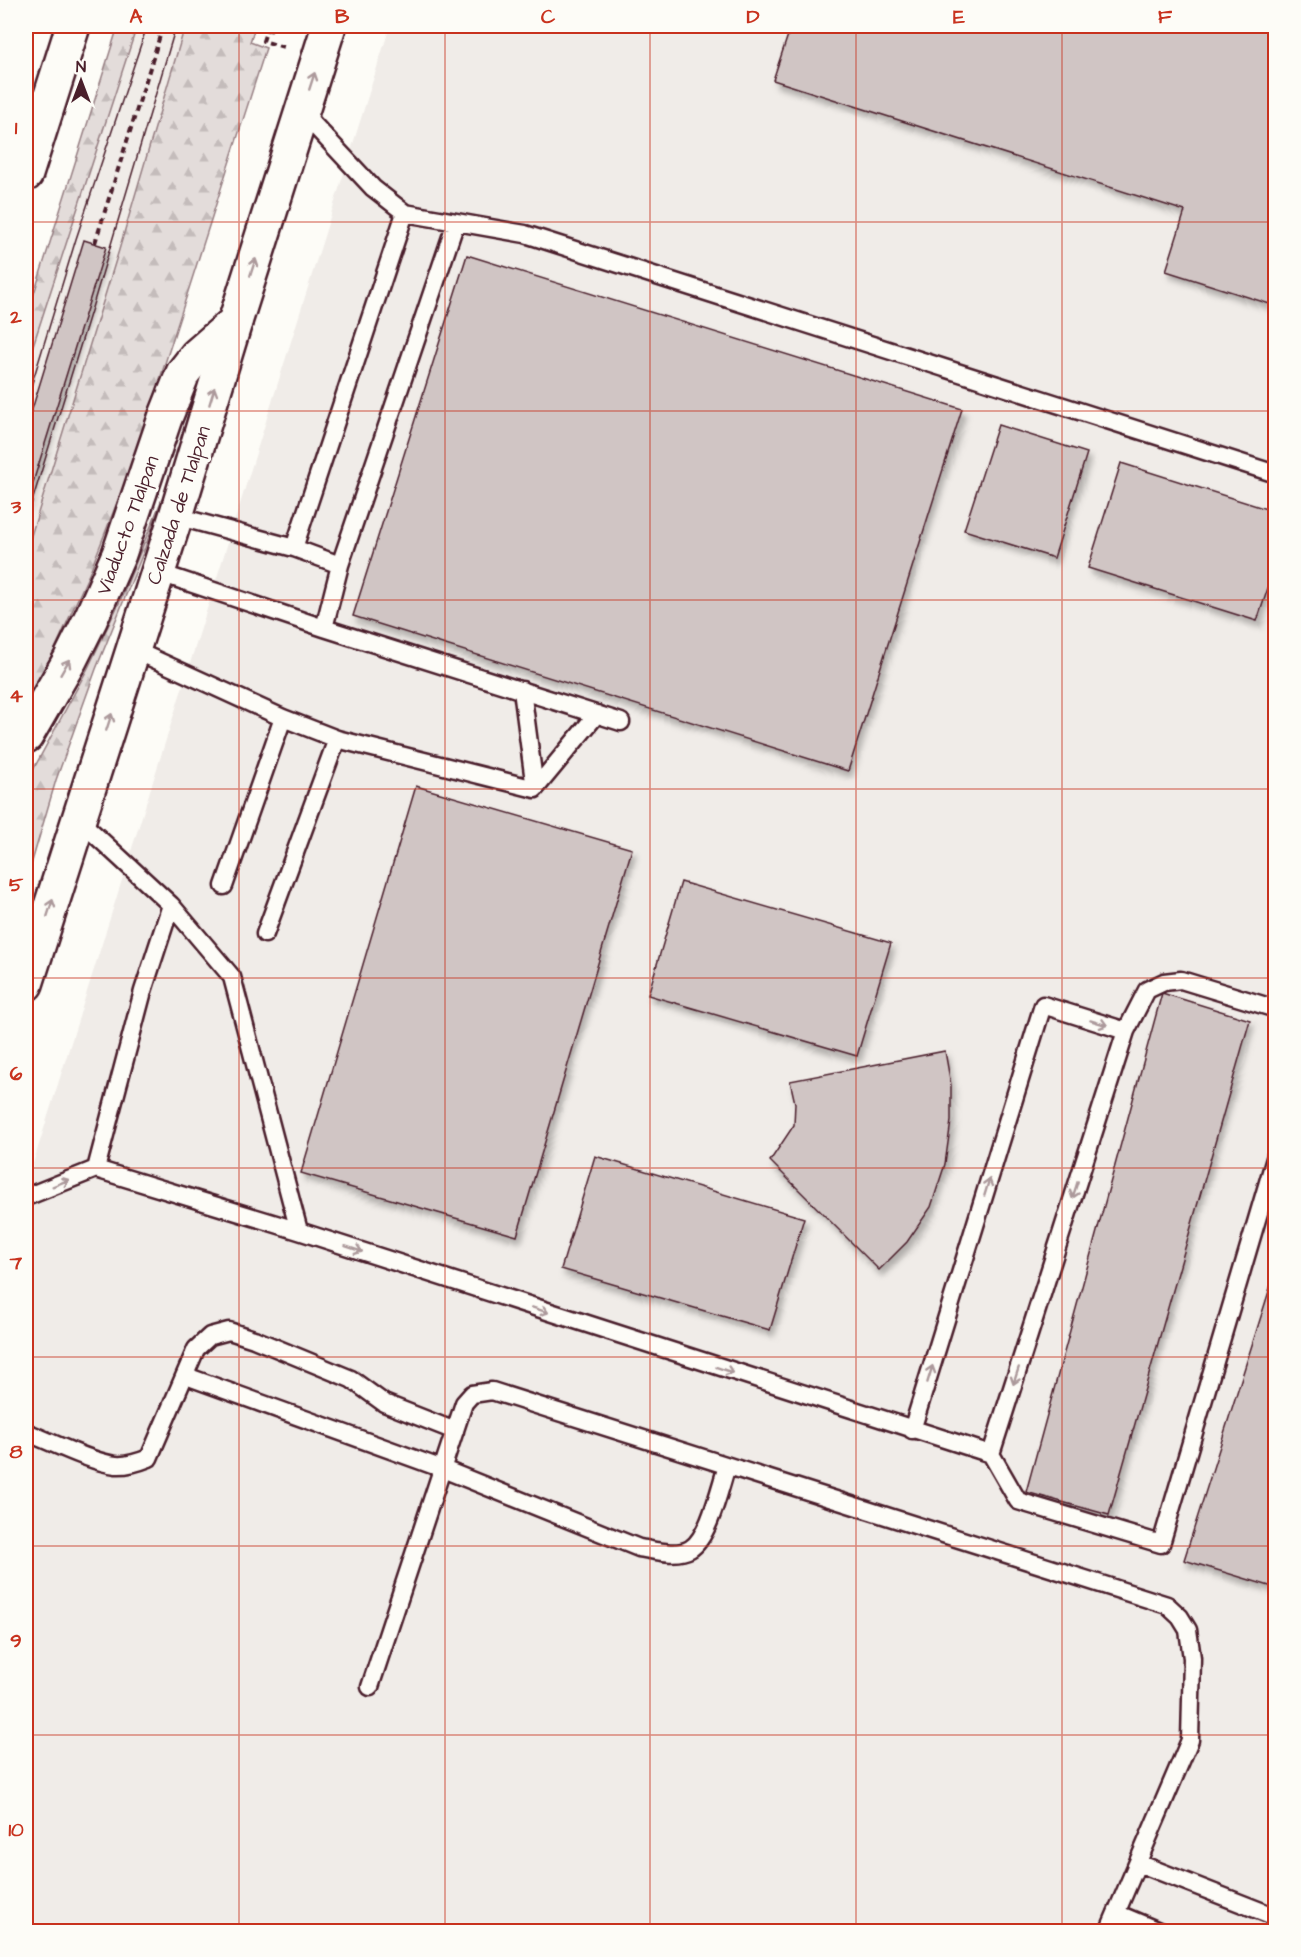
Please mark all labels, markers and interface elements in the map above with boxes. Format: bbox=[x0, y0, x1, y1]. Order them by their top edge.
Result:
text: A bbox=[130, 3, 143, 31]
text: B bbox=[335, 3, 350, 31]
text: C bbox=[541, 3, 556, 31]
text: D bbox=[747, 3, 760, 31]
text: E bbox=[953, 3, 965, 31]
text: F bbox=[1158, 3, 1173, 31]
north arrow bbox=[51, 51, 111, 111]
text: N bbox=[76, 56, 86, 78]
one-way arrow bbox=[307, 72, 318, 91]
text: 1 bbox=[15, 114, 18, 142]
one-way arrow bbox=[248, 258, 259, 277]
text: 2 bbox=[9, 303, 22, 331]
one-way arrow bbox=[208, 387, 219, 406]
street label: Calzada de Tlalpan bbox=[140, 422, 218, 588]
street label: Viaducto Tlalpan bbox=[90, 452, 166, 599]
text: 3 bbox=[10, 493, 22, 521]
one-way arrow bbox=[60, 659, 72, 676]
text: 4 bbox=[9, 682, 23, 710]
one-way arrow bbox=[104, 713, 115, 732]
text: 5 bbox=[9, 871, 24, 899]
one-way arrow bbox=[45, 899, 56, 918]
one-way arrow bbox=[1089, 1018, 1108, 1029]
text: 6 bbox=[10, 1060, 23, 1088]
one-way arrow bbox=[51, 1177, 70, 1188]
one-way arrow bbox=[982, 1178, 993, 1197]
one-way arrow bbox=[1069, 1180, 1080, 1199]
one-way arrow bbox=[344, 1244, 363, 1255]
text: 7 bbox=[9, 1249, 23, 1277]
one-way arrow bbox=[530, 1305, 549, 1316]
one-way arrow bbox=[715, 1365, 734, 1376]
one-way arrow bbox=[925, 1365, 936, 1384]
one-way arrow bbox=[1010, 1366, 1021, 1385]
text: 8 bbox=[10, 1438, 23, 1466]
text: 9 bbox=[10, 1627, 22, 1655]
text: 10 bbox=[8, 1816, 24, 1844]

